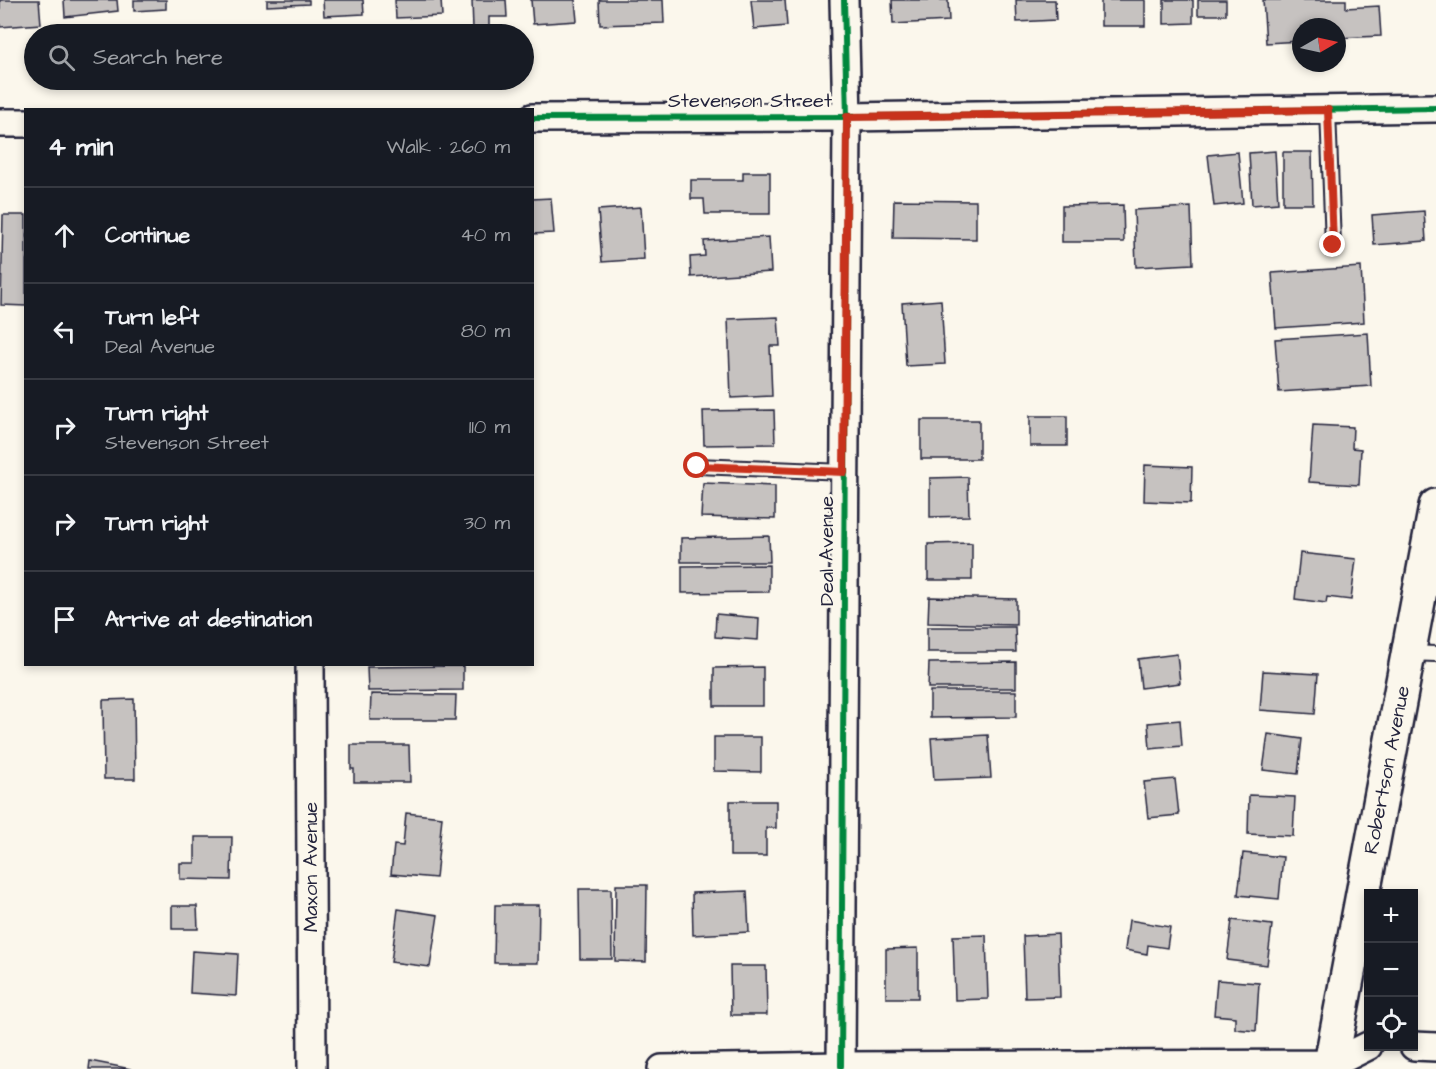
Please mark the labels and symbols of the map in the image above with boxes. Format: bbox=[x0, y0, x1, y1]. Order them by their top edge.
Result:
north arrow bbox=[1292, 18, 1346, 72]
street label: Stevenson Street bbox=[668, 87, 832, 115]
route end bbox=[1319, 231, 1345, 257]
route start bbox=[683, 452, 709, 478]
street label: Deal Avenue bbox=[813, 496, 841, 606]
street label: Robertson Avenue bbox=[1357, 683, 1417, 857]
street label: Maxon Avenue bbox=[297, 802, 325, 932]

